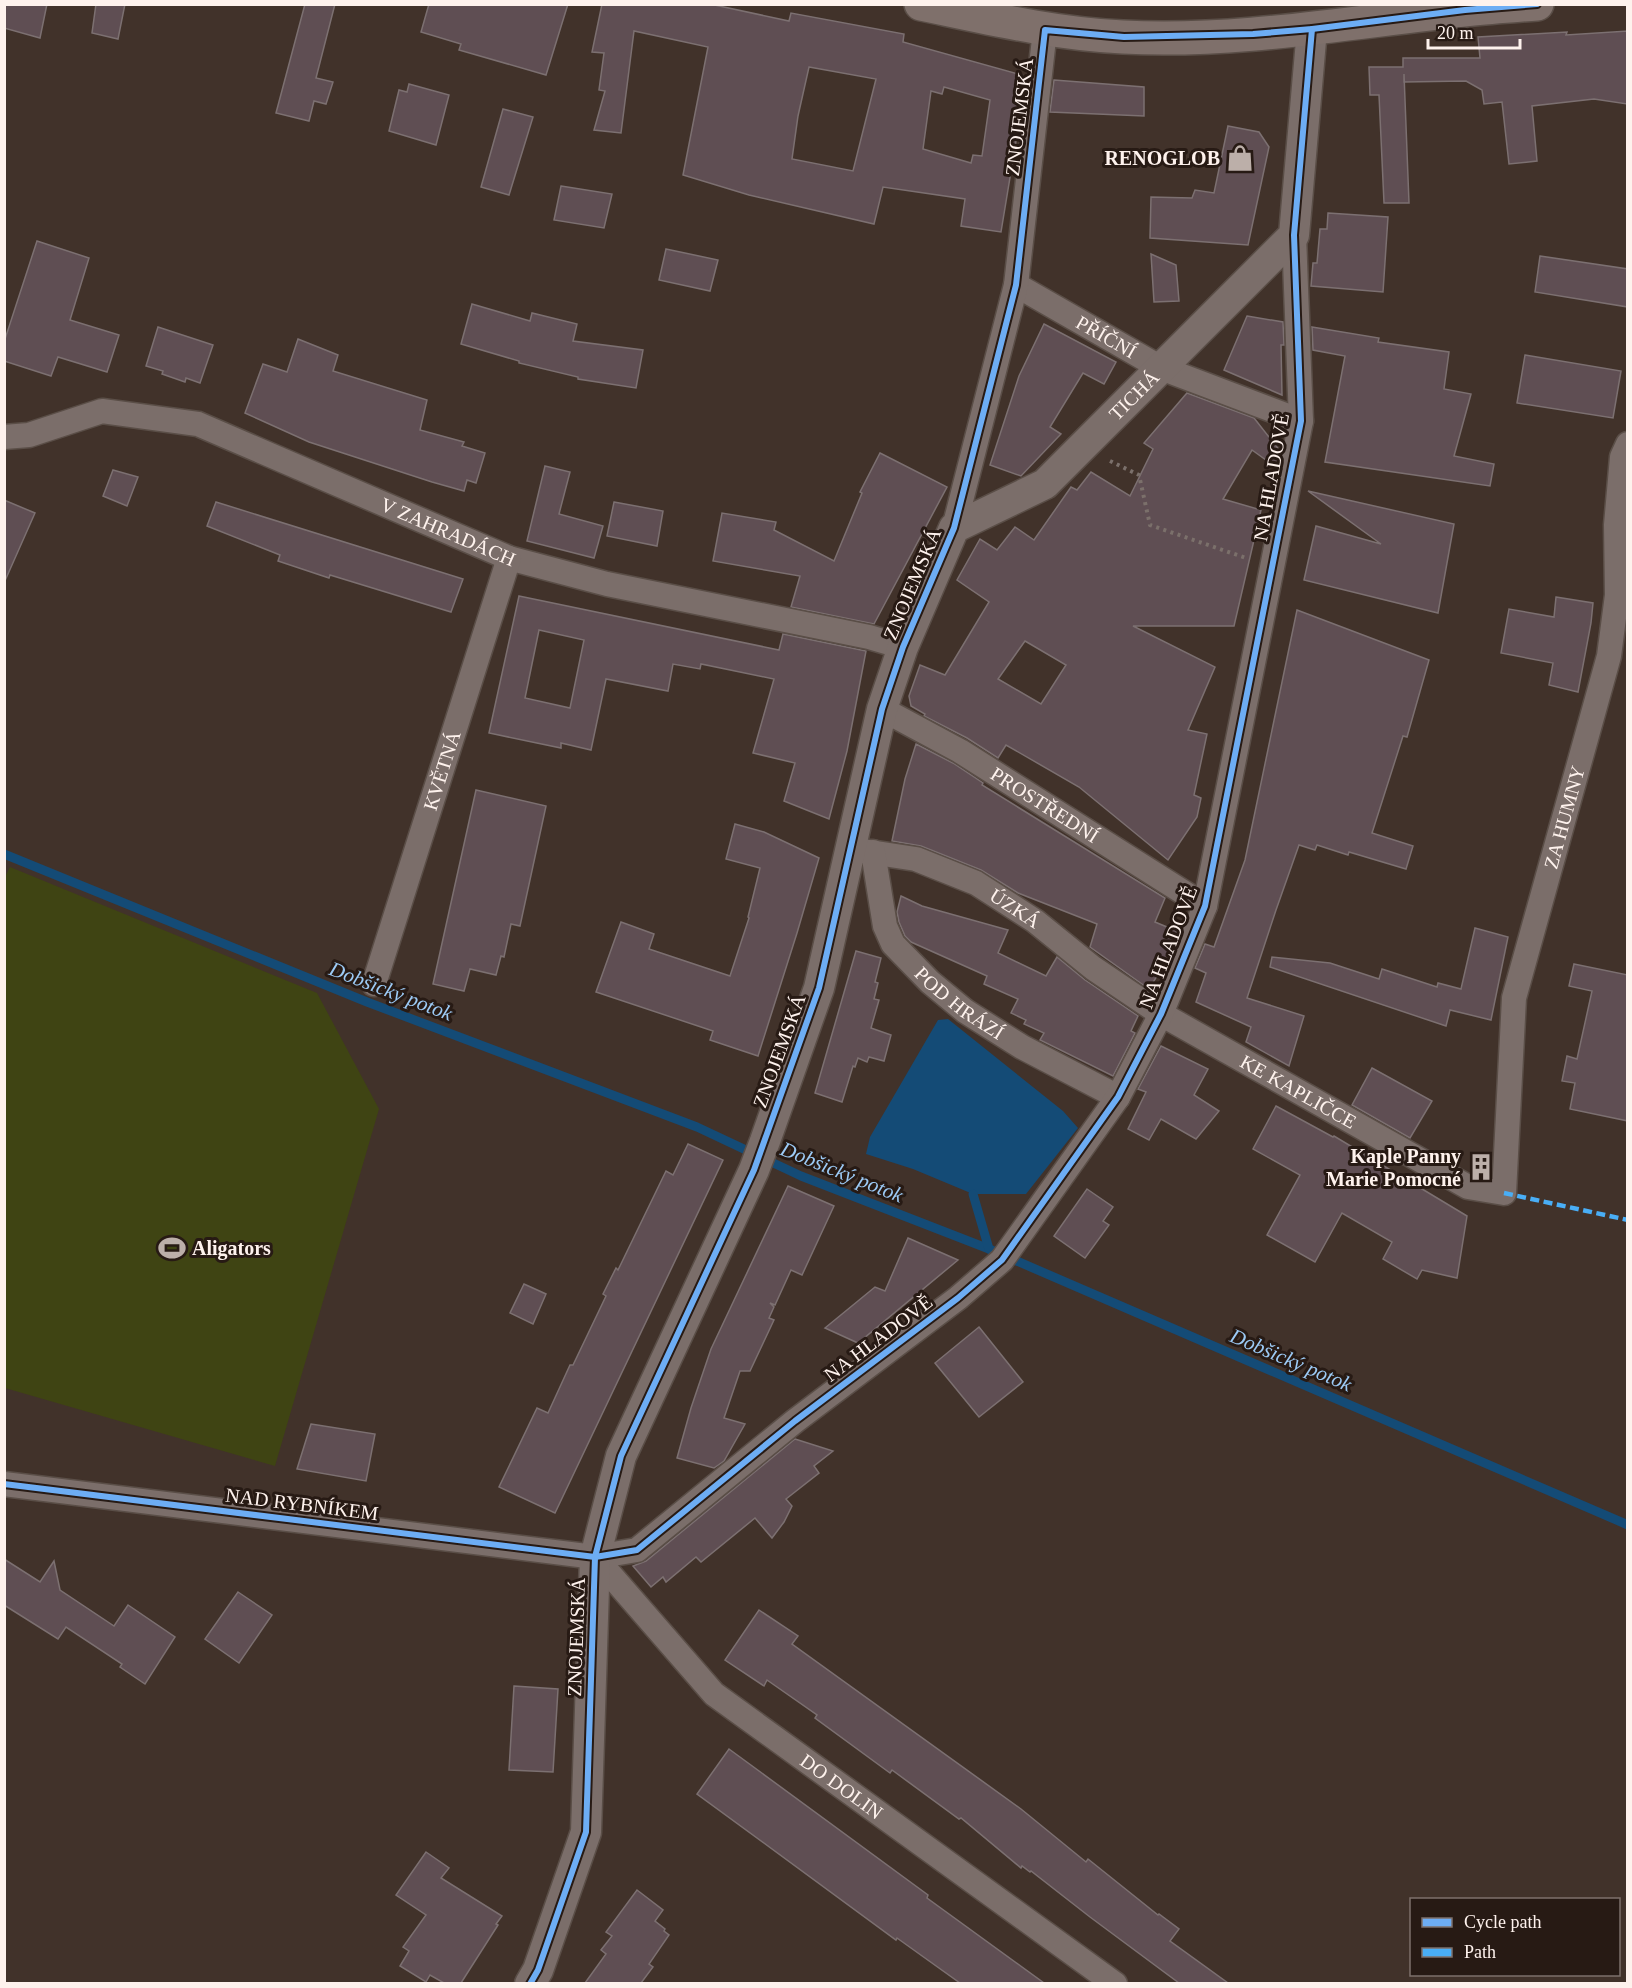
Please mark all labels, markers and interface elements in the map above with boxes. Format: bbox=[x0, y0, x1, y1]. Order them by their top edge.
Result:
scale bar bbox=[1428, 12, 1520, 50]
text: 20 m bbox=[1437, 23, 1474, 43]
street label: ZNOJEMSKÁ bbox=[1001, 56, 1037, 177]
shop icon: RENOGLOB bbox=[1225, 143, 1255, 173]
place label: RENOGLOB bbox=[1104, 147, 1220, 169]
street label: PŘÍČNÍ bbox=[1072, 311, 1140, 363]
street label: TICHÁ bbox=[1104, 365, 1164, 425]
street label: NA HLADOVĚ bbox=[1249, 411, 1293, 543]
street label: V ZAHRADÁCH bbox=[377, 493, 519, 570]
street label: ZNOJEMSKÁ bbox=[879, 524, 946, 643]
street label: KVĚTNÁ bbox=[419, 727, 465, 813]
street label: PROSTŘEDNÍ bbox=[987, 762, 1103, 847]
street label: ZA HUMNY bbox=[1539, 763, 1589, 871]
street label: ÚZKÁ bbox=[986, 883, 1045, 933]
street label: NA HLADOVĚ bbox=[1135, 883, 1201, 1011]
water label: Dobšický potok bbox=[325, 956, 457, 1026]
street label: POD HRÁZÍ bbox=[910, 962, 1008, 1044]
street label: ZNOJEMSKÁ bbox=[748, 991, 810, 1111]
street label: KE KAPLIČCE bbox=[1237, 1050, 1360, 1133]
water label: Dobšický potok bbox=[776, 1136, 907, 1208]
place label: Kaple Panny Marie Pomocné bbox=[1326, 1145, 1461, 1190]
building icon: Kaple Panny Marie Pomocné bbox=[1466, 1152, 1496, 1182]
sports icon: Aligators bbox=[157, 1233, 187, 1263]
place label: Aligators bbox=[192, 1237, 271, 1260]
street label: NA HLADOVĚ bbox=[820, 1290, 936, 1386]
water label: Dobšický potok bbox=[1226, 1323, 1356, 1397]
street label: NAD RYBNÍKEM bbox=[224, 1484, 380, 1524]
street label: ZNOJEMSKÁ bbox=[563, 1577, 589, 1697]
street label: DO DOLIN bbox=[796, 1749, 887, 1823]
legend bbox=[1410, 1898, 1620, 1976]
text: Cycle path bbox=[1464, 1912, 1541, 1932]
text: Path bbox=[1464, 1942, 1496, 1962]

